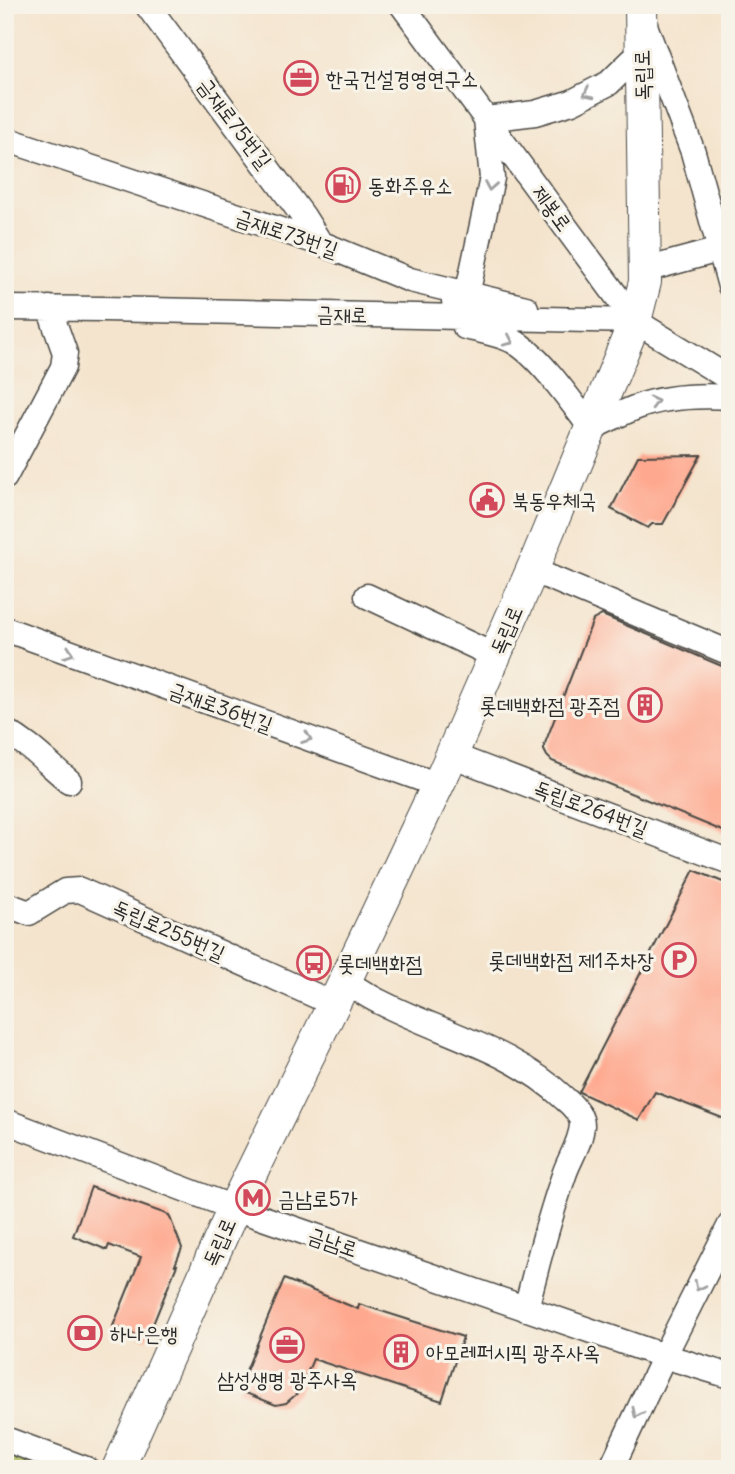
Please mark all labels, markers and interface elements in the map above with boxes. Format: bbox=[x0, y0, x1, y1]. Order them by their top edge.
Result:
street label: 독립로 bbox=[628, 49, 656, 101]
office icon: 한국건설경영연구소 bbox=[282, 59, 320, 97]
place label: 한국건설경영연구소 bbox=[326, 65, 478, 92]
street label: 금재로75번길 bbox=[192, 72, 278, 174]
one-way arrow bbox=[583, 85, 595, 99]
fuel station icon: 동화주유소 bbox=[324, 166, 362, 204]
place label: 동화주유소 bbox=[368, 172, 453, 199]
one-way arrow bbox=[483, 180, 498, 192]
street label: 제봉로 bbox=[526, 180, 578, 236]
street label: 금재로73번길 bbox=[232, 203, 342, 263]
street label: 금재로 bbox=[316, 300, 368, 328]
one-way arrow bbox=[502, 333, 514, 347]
one-way arrow bbox=[648, 396, 660, 410]
public building icon: 북동우체국 bbox=[468, 481, 506, 519]
place label: 북동우체국 bbox=[512, 487, 597, 514]
street label: 독립로 bbox=[484, 601, 528, 659]
one-way arrow bbox=[63, 644, 75, 658]
street label: 금재로36번길 bbox=[165, 676, 277, 738]
building icon: 롯데백화점 광주점 bbox=[626, 686, 664, 724]
place label: 롯데백화점 광주점 bbox=[480, 692, 620, 719]
one-way arrow bbox=[300, 730, 312, 744]
street label: 독립로264번길 bbox=[530, 774, 652, 842]
street label: 독립로255번길 bbox=[109, 893, 229, 967]
parking icon: 롯데백화점 제1주차장 bbox=[660, 941, 698, 979]
bus stop icon: 롯데백화점 bbox=[295, 944, 333, 982]
place label: 롯데백화점 제1주차장 bbox=[489, 947, 654, 974]
place label: 롯데백화점 bbox=[338, 950, 423, 977]
metro station icon: 금남로5가 bbox=[234, 1179, 272, 1217]
place label: 금남로5가 bbox=[278, 1185, 358, 1212]
street label: 독립로 bbox=[196, 1213, 242, 1271]
street label: 금남로 bbox=[305, 1221, 361, 1263]
one-way arrow bbox=[694, 1279, 708, 1291]
bank icon: 하나은행 bbox=[66, 1314, 104, 1352]
place label: 하나은행 bbox=[110, 1320, 178, 1347]
office icon: 삼성생명 광주사옥 bbox=[268, 1326, 306, 1364]
building icon: 아모레퍼시픽 광주사옥 bbox=[382, 1333, 420, 1371]
place label: 아모레퍼시픽 광주사옥 bbox=[426, 1339, 600, 1366]
place label: 삼성생명 광주사옥 bbox=[217, 1366, 357, 1393]
one-way arrow bbox=[632, 1405, 646, 1418]

